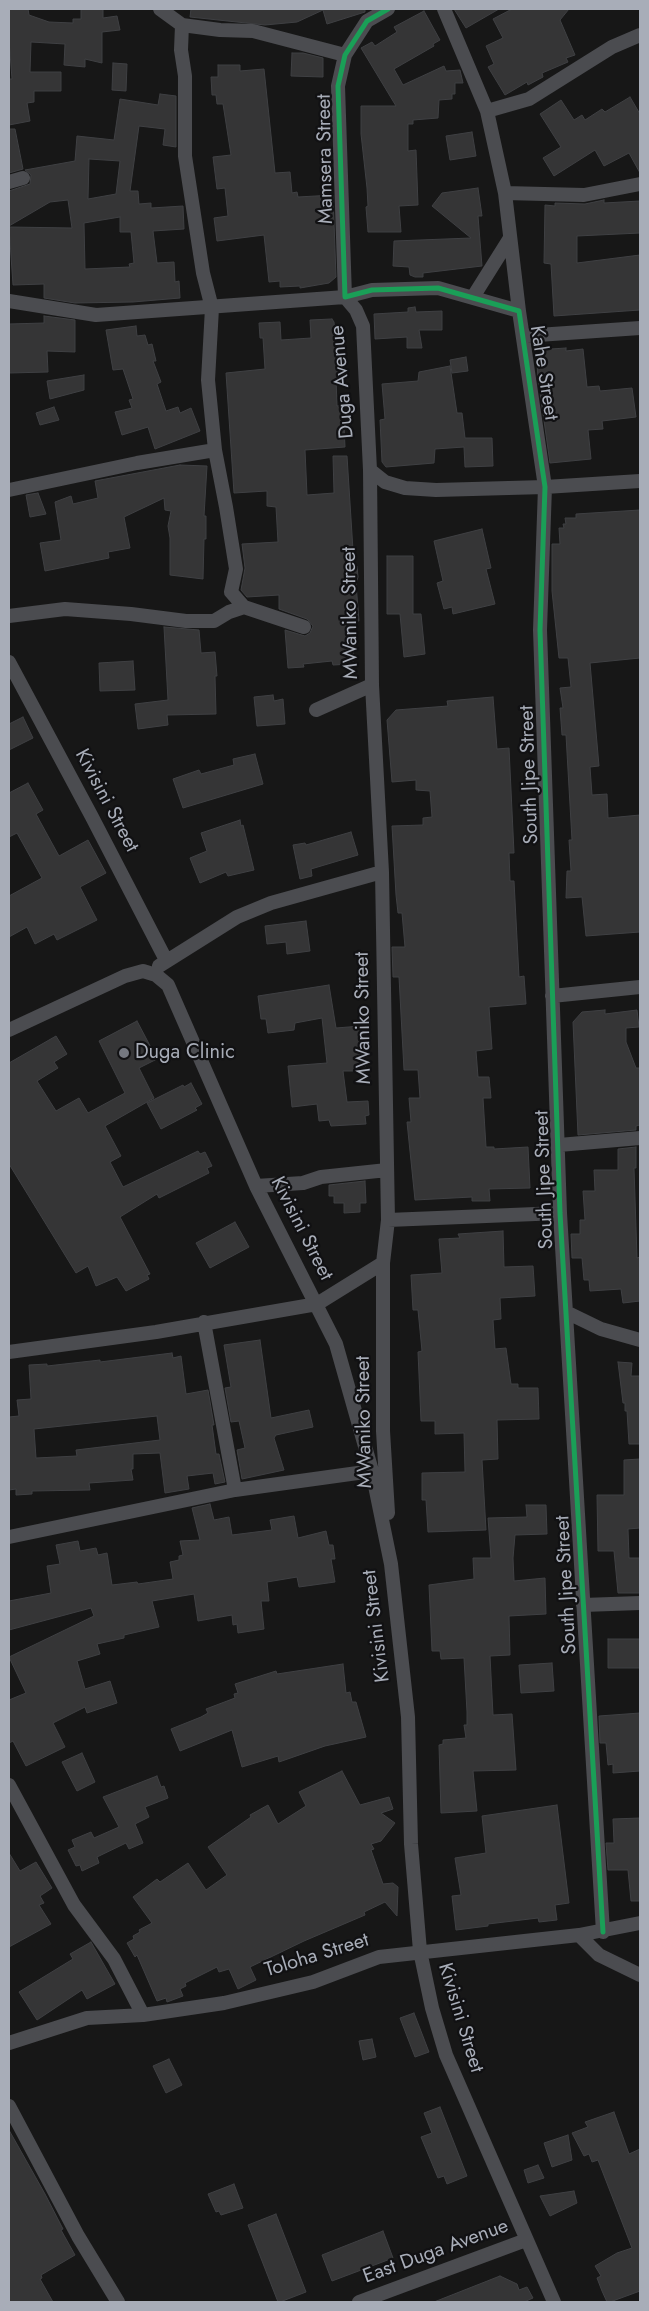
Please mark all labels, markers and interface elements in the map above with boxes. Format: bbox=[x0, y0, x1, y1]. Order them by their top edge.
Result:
street label: Mamsera Street bbox=[313, 94, 339, 224]
street label: Duga Avenue bbox=[326, 324, 360, 440]
street label: Kahe Street bbox=[524, 324, 562, 422]
street label: MWaniko Street bbox=[338, 547, 364, 679]
street label: South Jipe Street bbox=[516, 705, 544, 845]
street label: Kivisini Street bbox=[69, 745, 143, 857]
street label: MWaniko Street bbox=[351, 952, 377, 1084]
place label: Duga Clinic bbox=[135, 1041, 235, 1065]
marker: Duga Clinic bbox=[117, 1046, 131, 1060]
street label: South Jipe Street bbox=[531, 1110, 559, 1250]
street label: Kivisini Street bbox=[265, 1173, 337, 1285]
street label: MWaniko Street bbox=[352, 1356, 378, 1488]
street label: South Jipe Street bbox=[551, 1515, 583, 1655]
street label: Kivisini Street bbox=[358, 1568, 396, 1684]
street label: Toloha Street bbox=[262, 1929, 372, 1983]
street label: Kivisini Street bbox=[432, 1960, 488, 2076]
street label: East Duga Avenue bbox=[360, 2215, 512, 2289]

